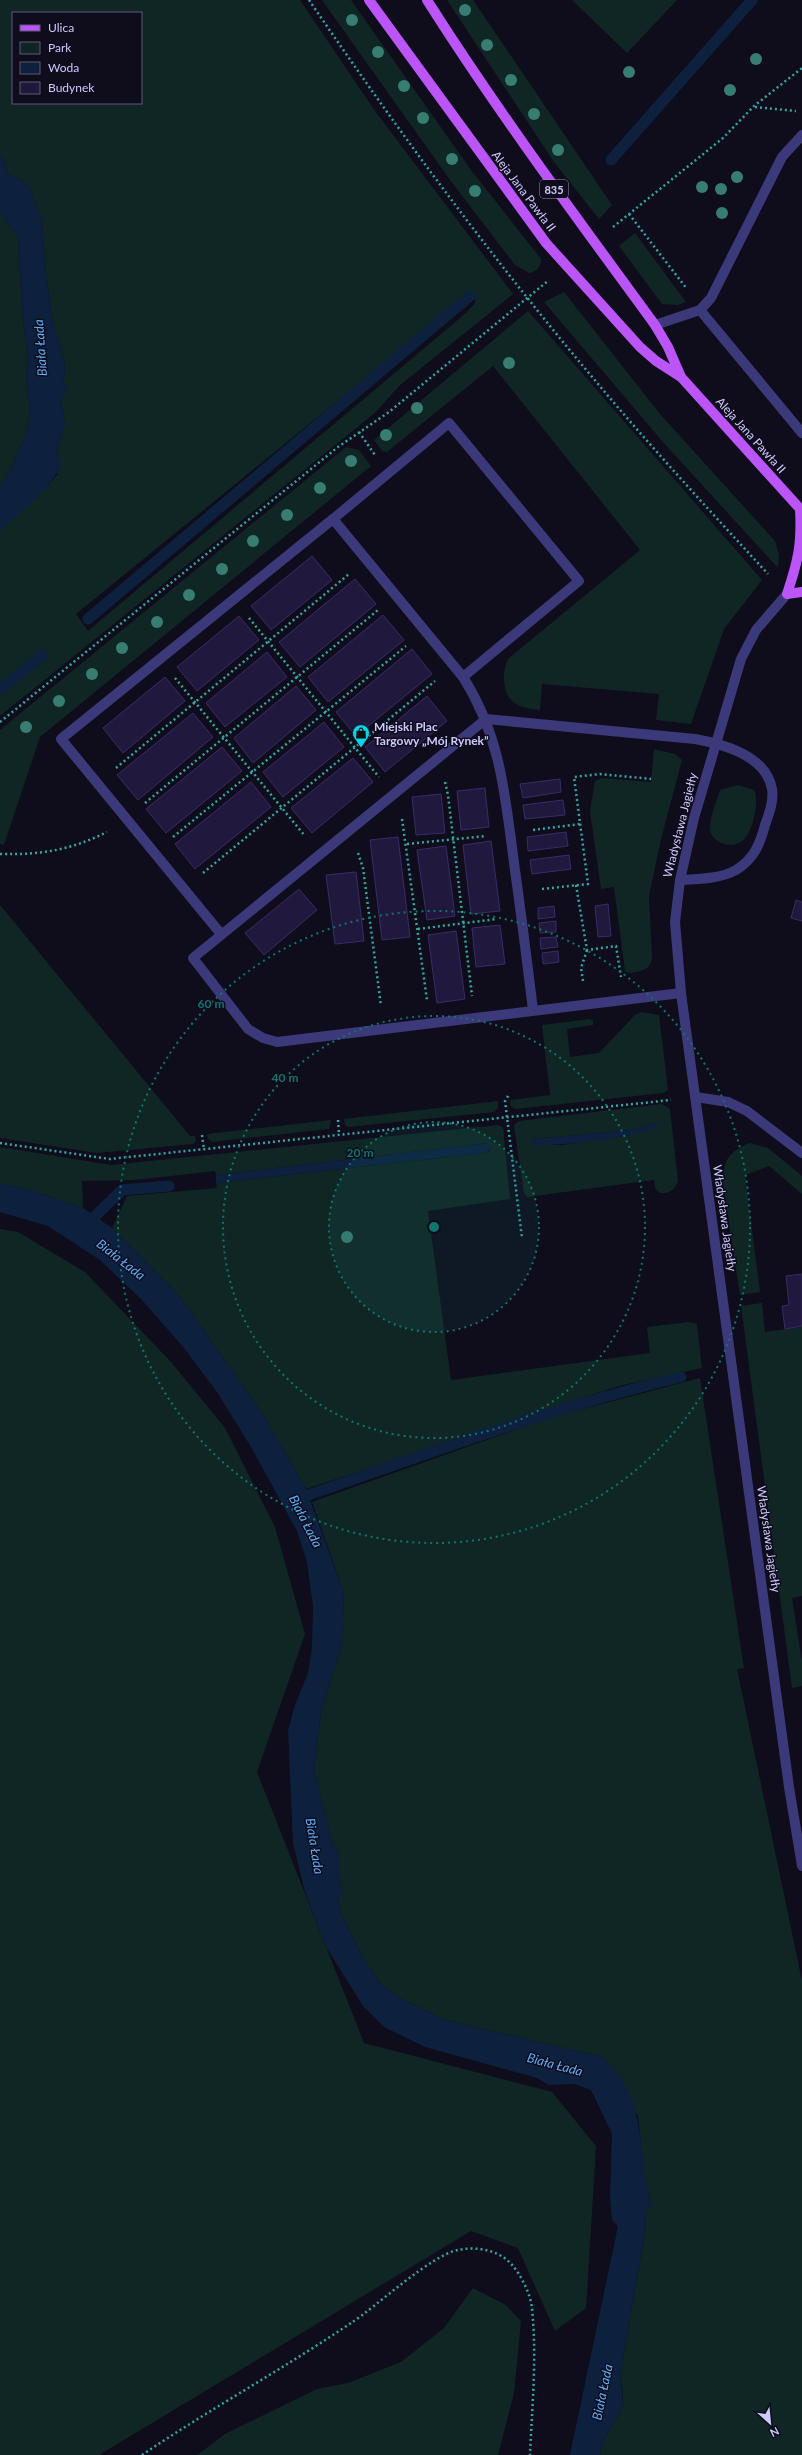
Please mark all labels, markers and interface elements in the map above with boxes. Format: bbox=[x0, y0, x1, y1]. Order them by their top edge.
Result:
legend bbox=[12, 12, 142, 104]
text: Ulica bbox=[48, 20, 74, 35]
text: Park bbox=[48, 40, 72, 55]
text: Woda bbox=[48, 60, 79, 75]
text: Budynek bbox=[48, 80, 95, 95]
street label: Aleja Jana Pawła II bbox=[489, 148, 559, 234]
road number: 835 bbox=[540, 180, 568, 198]
water label: Biała Łada bbox=[30, 319, 50, 377]
street label: Aleja Jana Pawła II bbox=[713, 394, 789, 476]
place label: Miejski Plac Targowy „Mój Rynek” bbox=[374, 719, 489, 748]
shop icon: Miejski Plac Targowy „Mój Rynek” bbox=[351, 723, 371, 748]
street label: Władysława Jagiełły bbox=[660, 770, 700, 879]
text: 60 m bbox=[198, 996, 224, 1011]
text: 40 m bbox=[272, 1070, 298, 1085]
text: 20 m bbox=[347, 1145, 373, 1160]
street label: Władysława Jagiełły bbox=[710, 1164, 740, 1273]
centre of rings bbox=[427, 1220, 441, 1234]
water label: Biała Łada bbox=[94, 1235, 149, 1283]
street label: Władysława Jagiełły bbox=[754, 1485, 784, 1594]
water label: Biała Łada bbox=[286, 1492, 326, 1550]
water label: Biała Łada bbox=[303, 1817, 327, 1876]
water label: Biała Łada bbox=[525, 2049, 585, 2079]
water label: Biała Łada bbox=[588, 2362, 616, 2422]
north arrow bbox=[750, 2403, 790, 2443]
text: N bbox=[768, 2425, 781, 2440]

